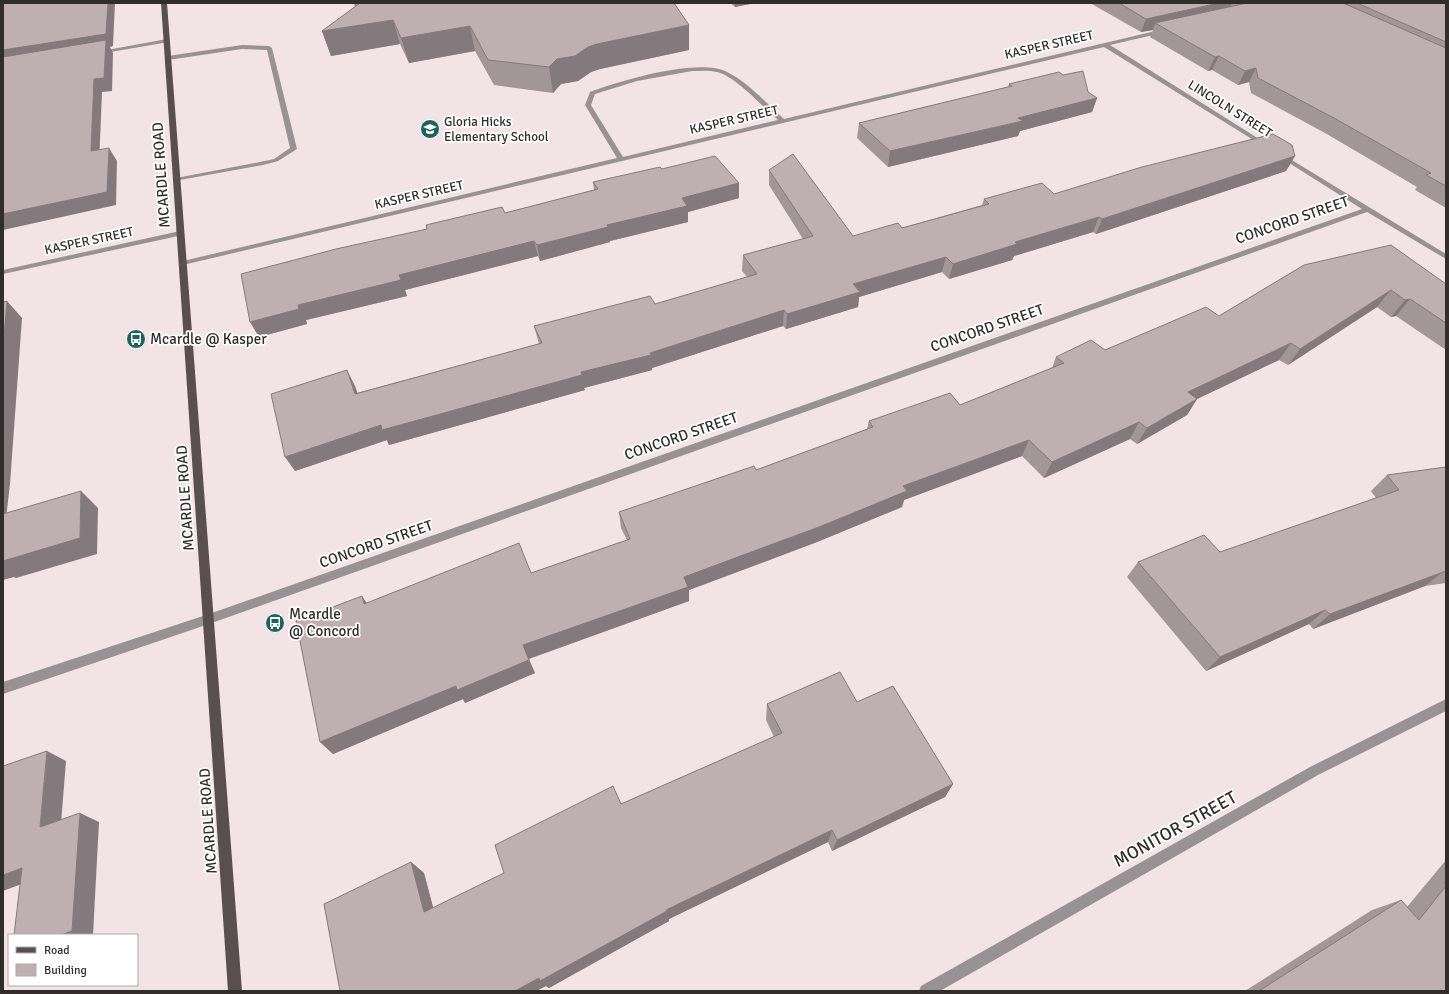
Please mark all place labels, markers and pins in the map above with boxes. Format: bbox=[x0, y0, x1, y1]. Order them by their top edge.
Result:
place label: Gloria Hicks Elementary School bbox=[444, 114, 549, 145]
school or university icon: Gloria Hicks Elementary School bbox=[419, 118, 441, 140]
bus stop icon: Mcardle @ Kasper bbox=[125, 328, 147, 350]
place label: Mcardle @ Kasper bbox=[150, 330, 267, 348]
place label: Mcardle @ Concord bbox=[289, 605, 360, 640]
bus stop icon: Mcardle @ Concord bbox=[264, 612, 286, 634]

